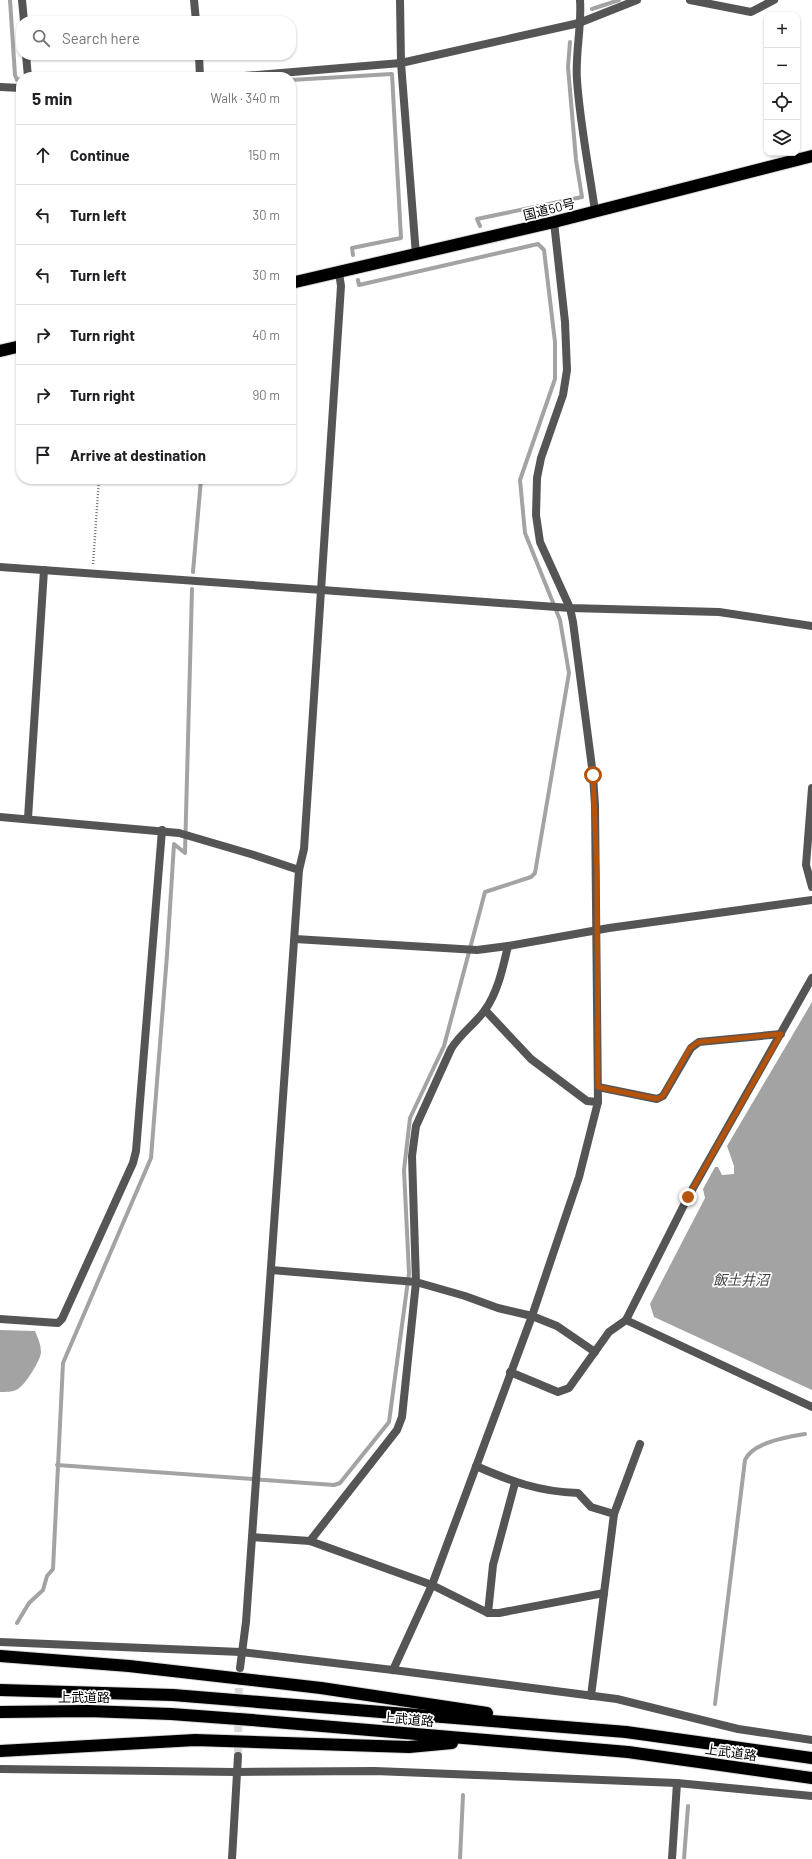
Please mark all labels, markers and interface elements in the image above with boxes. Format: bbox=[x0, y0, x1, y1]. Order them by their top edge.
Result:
map controls bbox=[764, 12, 800, 156]
button: + bbox=[764, 12, 800, 48]
search box bbox=[16, 16, 296, 60]
icon: search bbox=[30, 27, 52, 49]
text: Search here bbox=[62, 29, 140, 47]
button: − bbox=[764, 48, 800, 84]
button: locate bbox=[764, 84, 800, 120]
text: 5 min bbox=[32, 88, 72, 108]
text: Walk · 340 m bbox=[211, 90, 280, 106]
button: layers bbox=[764, 120, 800, 156]
icon: ahead bbox=[32, 144, 54, 166]
text: Continue bbox=[70, 146, 130, 164]
text: 150 m bbox=[248, 147, 280, 163]
street label: 国道50号 bbox=[521, 195, 577, 223]
icon: left bbox=[32, 204, 54, 226]
text: Turn left bbox=[70, 206, 126, 224]
text: 30 m bbox=[253, 207, 280, 223]
icon: left bbox=[32, 264, 54, 286]
text: Turn left bbox=[70, 266, 126, 284]
text: 30 m bbox=[253, 267, 280, 283]
icon: right bbox=[32, 324, 54, 346]
text: Turn right bbox=[70, 326, 135, 344]
text: 40 m bbox=[252, 327, 280, 343]
icon: right bbox=[32, 384, 54, 406]
text: Turn right bbox=[70, 386, 135, 404]
text: 90 m bbox=[253, 387, 280, 403]
icon: arrive bbox=[32, 444, 54, 466]
text: Arrive at destination bbox=[70, 446, 206, 464]
route start bbox=[584, 766, 602, 784]
route end bbox=[679, 1188, 697, 1206]
water label: 飯土井沼 bbox=[713, 1271, 771, 1288]
street label: 上武道路 bbox=[58, 1689, 110, 1705]
street label: 上武道路 bbox=[381, 1709, 435, 1729]
street label: 上武道路 bbox=[704, 1740, 758, 1764]

